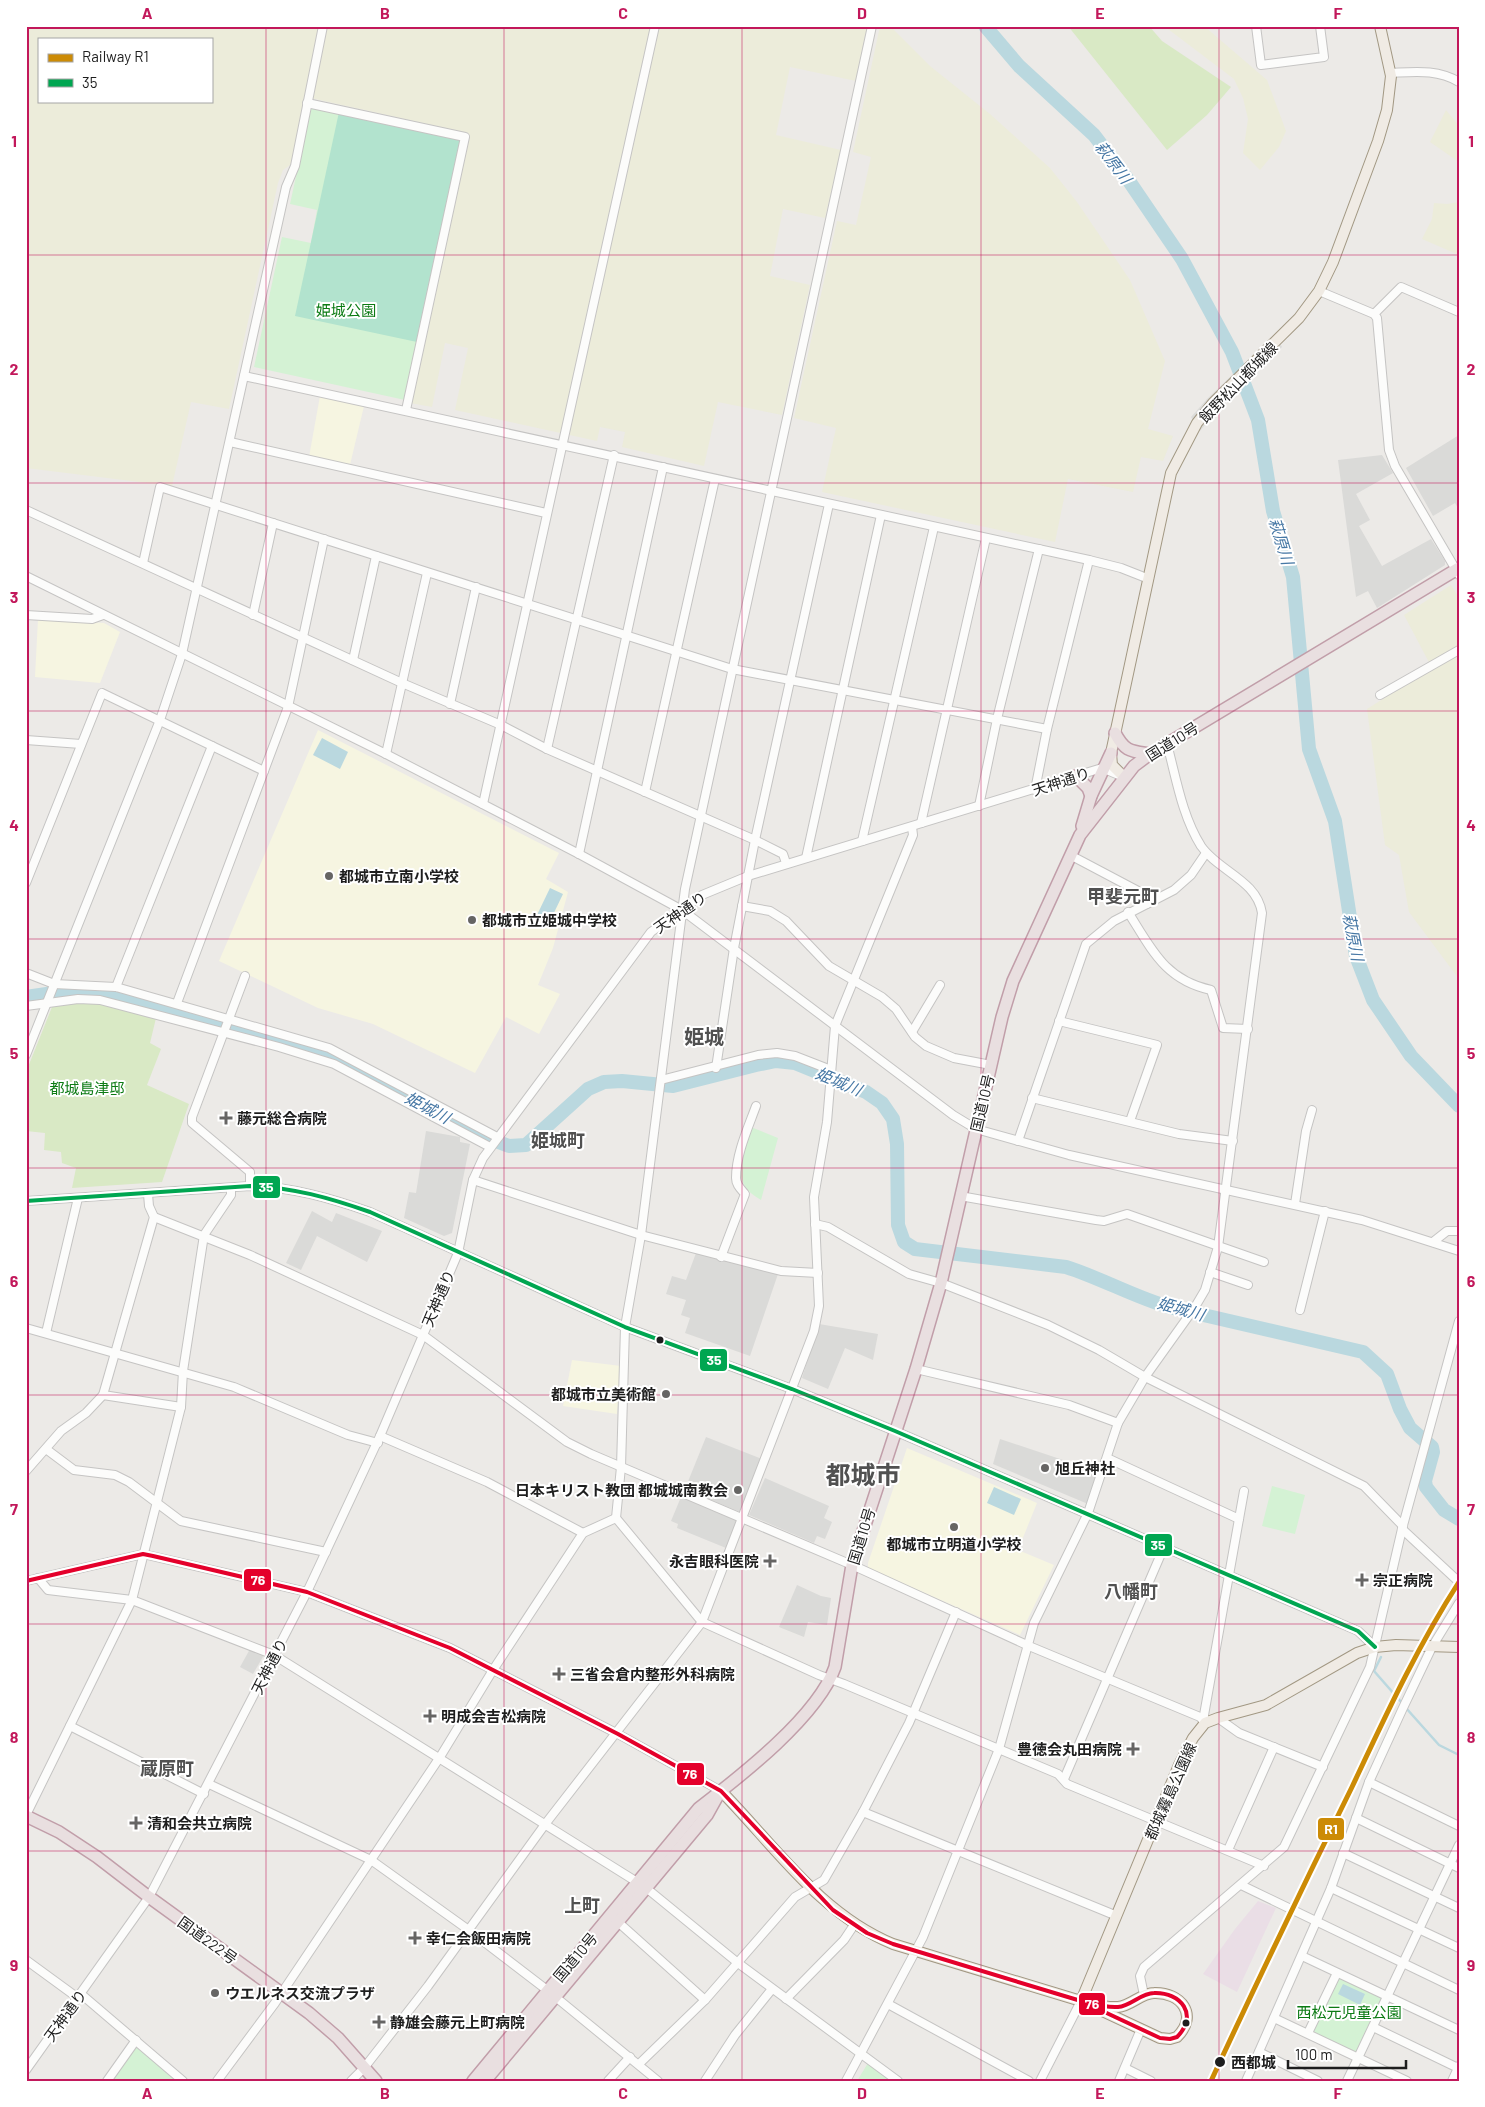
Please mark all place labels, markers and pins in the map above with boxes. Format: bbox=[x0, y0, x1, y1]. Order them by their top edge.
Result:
place label: 都城市立南小学校 bbox=[339, 867, 459, 885]
marker: 都城市立南小学校 bbox=[323, 870, 335, 882]
place label: 都城市立姫城中学校 bbox=[482, 911, 617, 929]
marker: 都城市立姫城中学校 bbox=[466, 914, 478, 926]
place label: 藤元総合病院 bbox=[237, 1109, 327, 1127]
marker: 藤元総合病院 bbox=[219, 1111, 233, 1125]
unlabelled marker bbox=[655, 1335, 665, 1345]
place label: 都城市立美術館 bbox=[551, 1385, 656, 1403]
marker: 都城市立美術館 bbox=[660, 1388, 672, 1400]
place label: 旭丘神社 bbox=[1055, 1459, 1115, 1477]
marker: 旭丘神社 bbox=[1039, 1462, 1051, 1474]
place label: 日本キリスト教団 都城城南教会 bbox=[515, 1481, 728, 1499]
marker: 日本キリスト教団 都城城南教会 bbox=[732, 1484, 744, 1496]
marker: 都城市立明道小学校 bbox=[948, 1521, 960, 1533]
place label: 都城市立明道小学校 bbox=[886, 1535, 1022, 1553]
place label: 永吉眼科医院 bbox=[669, 1552, 759, 1570]
marker: 永吉眼科医院 bbox=[763, 1554, 777, 1568]
place label: 宗正病院 bbox=[1373, 1571, 1433, 1589]
marker: 宗正病院 bbox=[1355, 1573, 1369, 1587]
place label: 三省会倉内整形外科病院 bbox=[570, 1665, 735, 1683]
marker: 三省会倉内整形外科病院 bbox=[552, 1667, 566, 1681]
place label: 明成会吉松病院 bbox=[441, 1707, 546, 1725]
marker: 明成会吉松病院 bbox=[423, 1709, 437, 1723]
place label: 豊徳会丸田病院 bbox=[1017, 1740, 1122, 1758]
marker: 豊徳会丸田病院 bbox=[1126, 1742, 1140, 1756]
place label: 清和会共立病院 bbox=[147, 1814, 252, 1832]
marker: 清和会共立病院 bbox=[129, 1816, 143, 1830]
place label: 幸仁会飯田病院 bbox=[426, 1929, 531, 1947]
marker: 幸仁会飯田病院 bbox=[408, 1931, 422, 1945]
place label: ウエルネス交流プラザ bbox=[225, 1984, 375, 2002]
marker: ウエルネス交流プラザ bbox=[209, 1987, 221, 1999]
place label: 静雄会藤元上町病院 bbox=[390, 2013, 525, 2031]
marker: 静雄会藤元上町病院 bbox=[372, 2015, 386, 2029]
unlabelled marker bbox=[1181, 2018, 1191, 2028]
place label: 西都城 bbox=[1231, 2053, 1276, 2071]
marker: 西都城 bbox=[1213, 2055, 1227, 2069]

